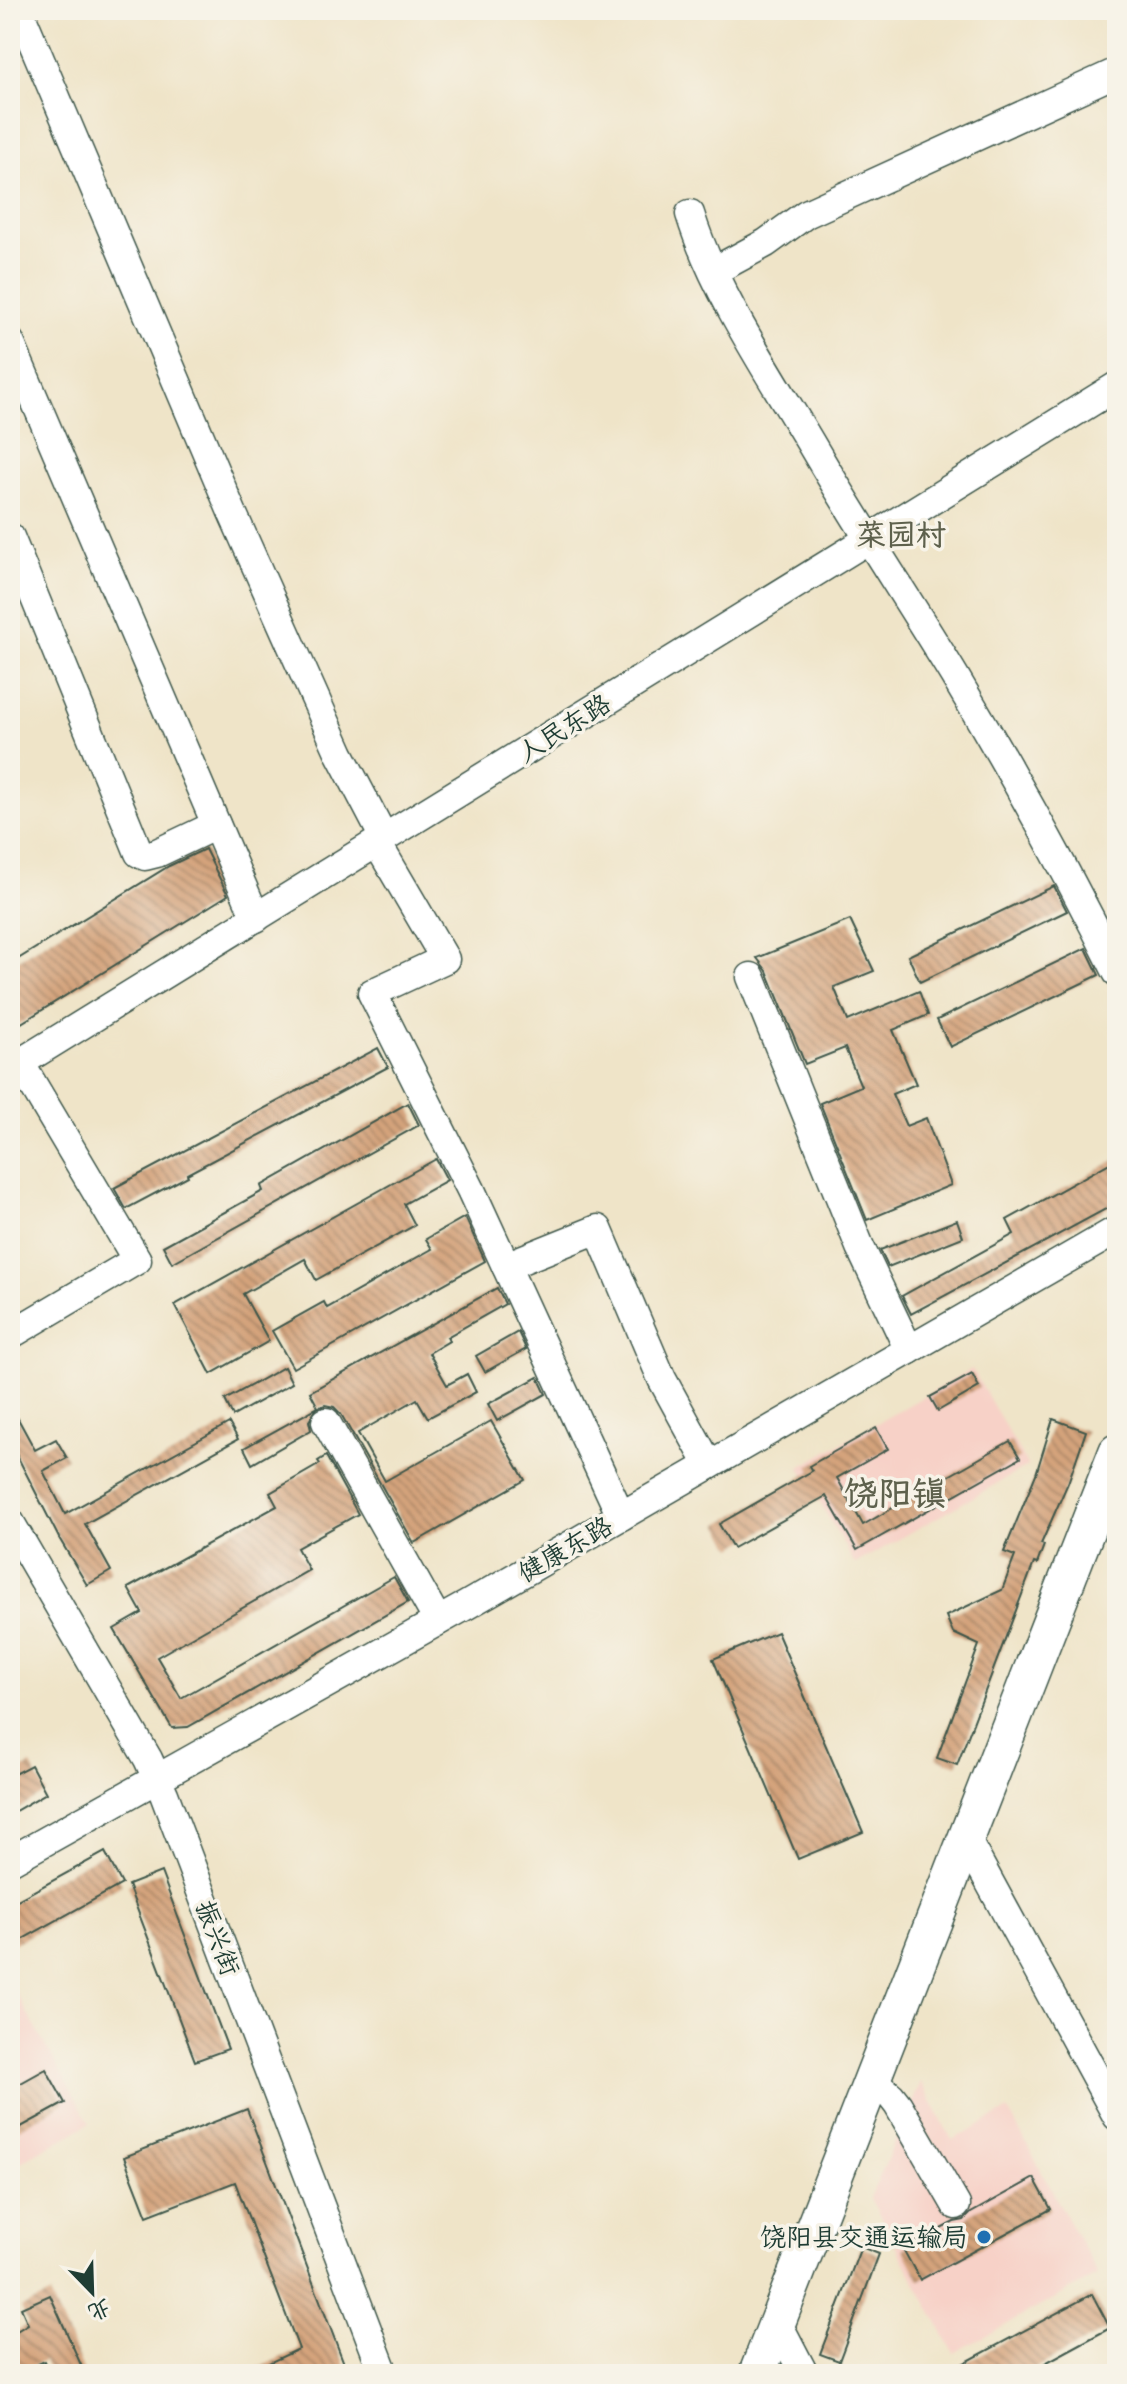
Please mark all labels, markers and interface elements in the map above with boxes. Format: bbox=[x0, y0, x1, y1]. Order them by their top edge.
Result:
district label: 菜园村 bbox=[856, 518, 946, 554]
street label: 人民东路 bbox=[512, 689, 617, 770]
district label: 饶阳镇 bbox=[844, 1474, 946, 1515]
street label: 健康东路 bbox=[513, 1511, 619, 1590]
street label: 振兴街 bbox=[188, 1897, 245, 1981]
place label: 饶阳县交通运输局 bbox=[760, 2223, 968, 2254]
marker: 饶阳县交通运输局 bbox=[975, 2228, 993, 2246]
north arrow bbox=[52, 2252, 132, 2332]
text: 北 bbox=[84, 2292, 115, 2326]

